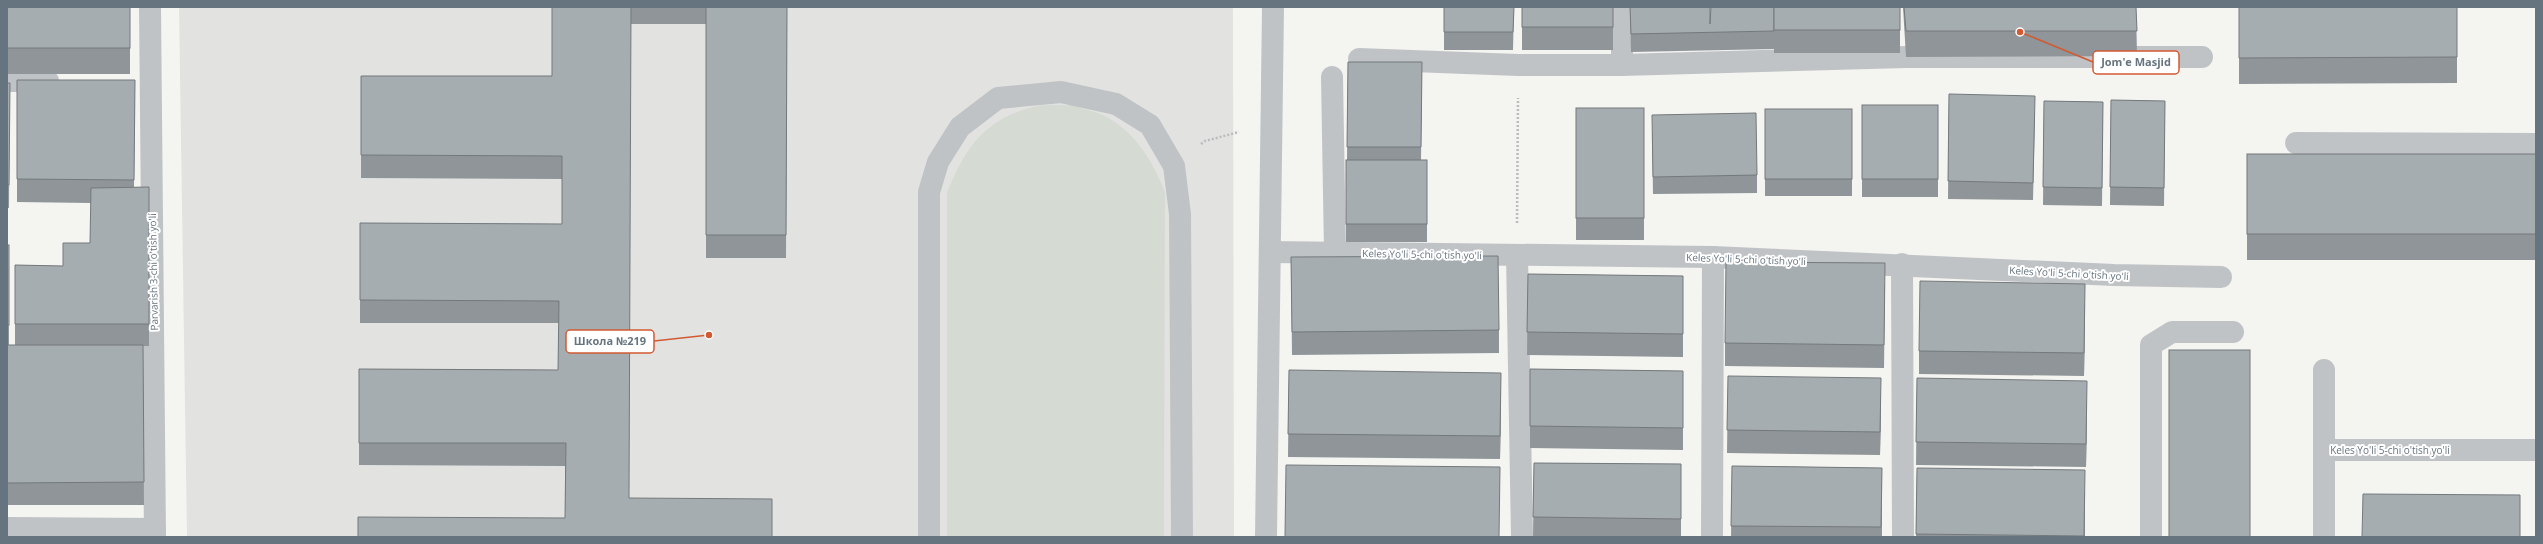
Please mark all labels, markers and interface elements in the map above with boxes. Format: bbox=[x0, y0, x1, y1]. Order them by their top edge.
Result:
callout: Jom'e Masjid bbox=[2093, 51, 2179, 74]
text: Jom'e Masjid bbox=[2100, 54, 2171, 69]
street label: Parvarish 3-chi o'tish yo'li bbox=[145, 213, 161, 331]
street label: Keles Yo'li 5-chi o'tish yo'li bbox=[1362, 246, 1482, 262]
street label: Keles Yo'li 5-chi o'tish yo'li bbox=[1686, 250, 1806, 268]
street label: Keles Yo'li 5-chi o'tish yo'li bbox=[2009, 263, 2129, 283]
callout: Школа №219 bbox=[566, 330, 654, 353]
text: Школа №219 bbox=[574, 333, 646, 348]
street label: Keles Yo'li 5-chi o'tish yo'li bbox=[2330, 443, 2450, 457]

